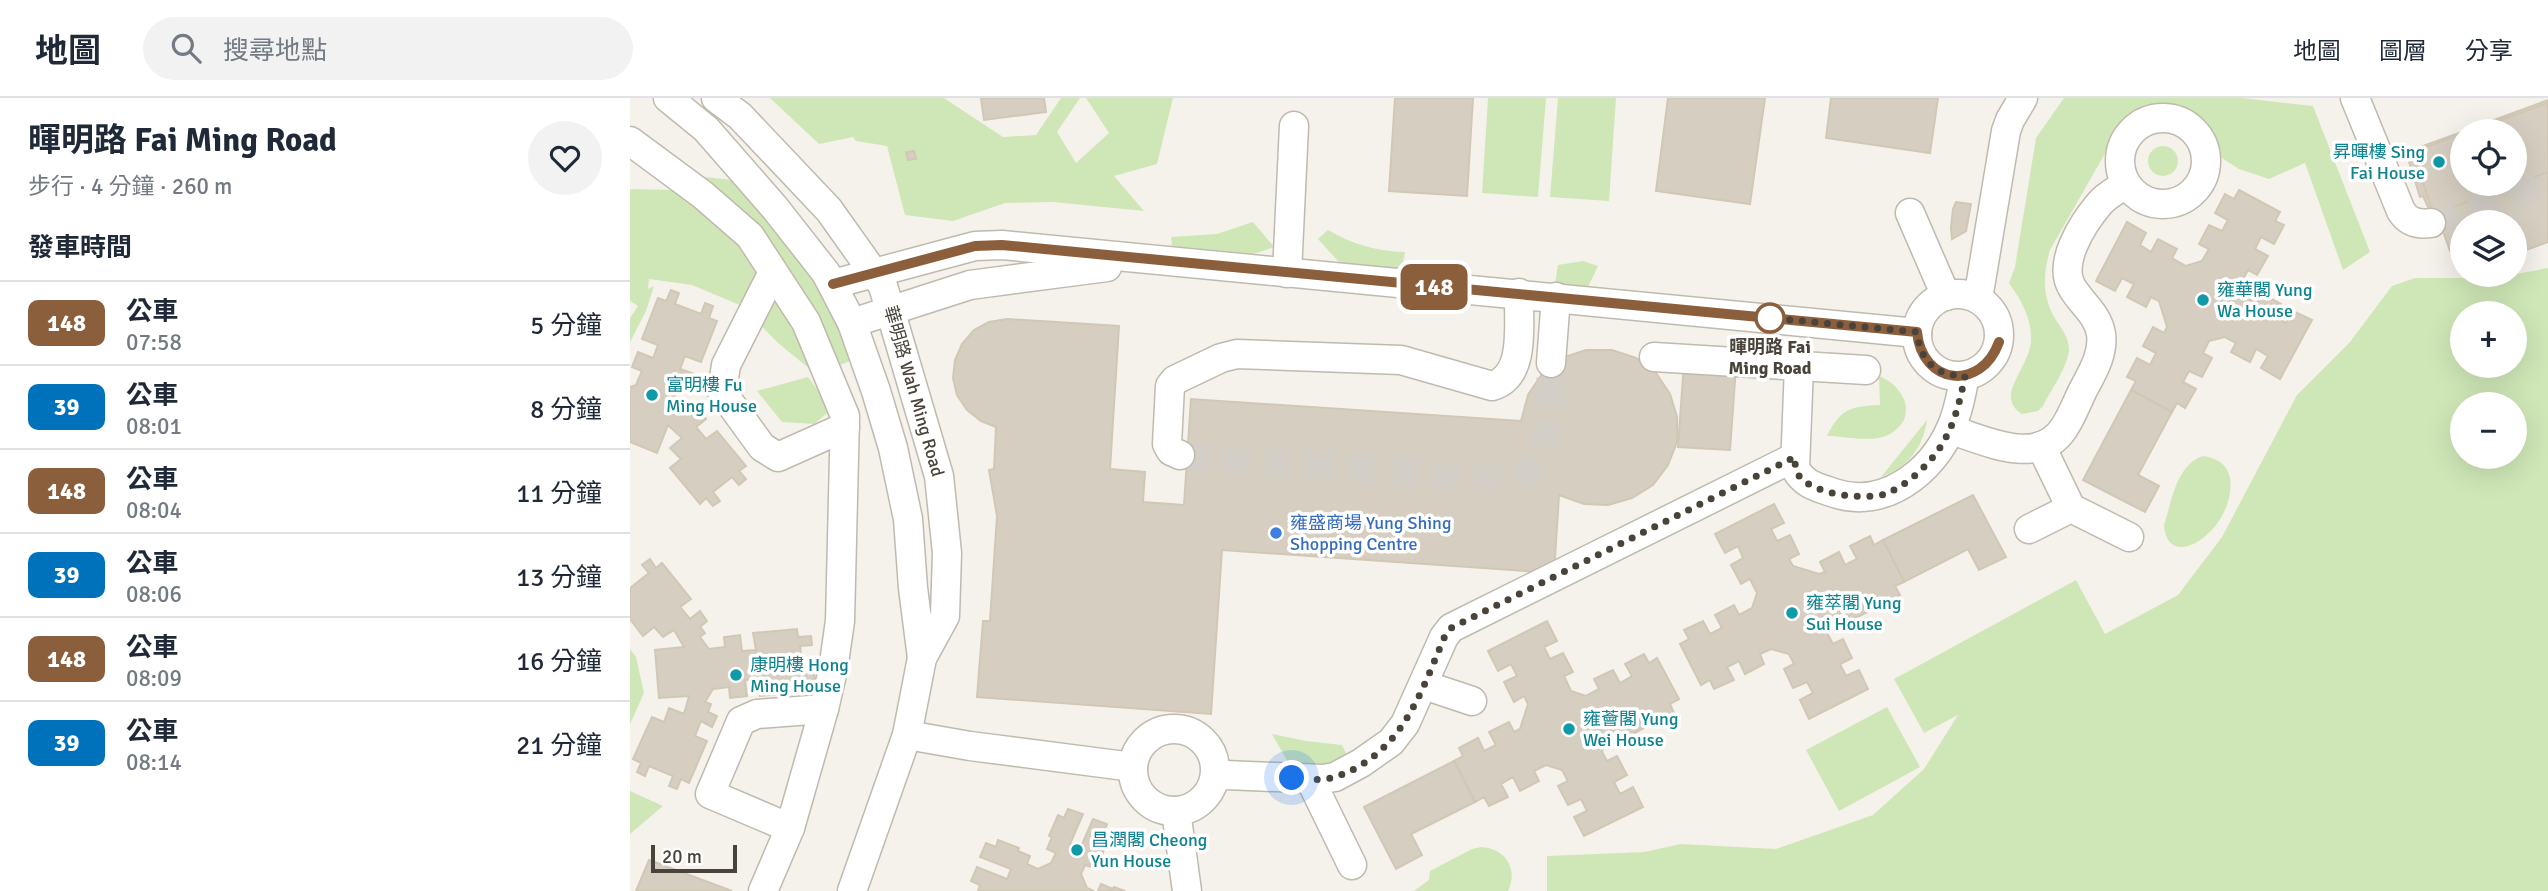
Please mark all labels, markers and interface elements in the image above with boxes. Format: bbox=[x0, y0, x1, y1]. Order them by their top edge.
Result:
search box bbox=[143, 17, 633, 80]
icon: search bbox=[167, 29, 205, 67]
text: 地圖 bbox=[35, 31, 101, 72]
text: 搜尋地點 bbox=[223, 35, 327, 67]
text: 地圖 bbox=[2293, 36, 2341, 66]
text: 圖層 bbox=[2379, 36, 2427, 66]
text: 分享 bbox=[2465, 36, 2513, 66]
map controls bbox=[2450, 119, 2527, 469]
button: locate bbox=[2450, 119, 2527, 196]
text: 暉明路 Fai Ming Road bbox=[28, 120, 337, 161]
button: heart bbox=[528, 121, 602, 195]
place label: 昇暉樓 Sing Fai House bbox=[2333, 141, 2425, 184]
marker: 昇暉樓 Sing Fai House bbox=[2431, 154, 2447, 170]
text: 步行 · 4 分鐘 · 260 m bbox=[28, 172, 232, 201]
button: layers bbox=[2450, 210, 2527, 287]
text: 發車時間 bbox=[28, 232, 132, 264]
line badge: 148 bbox=[1394, 264, 1474, 310]
text: 148 bbox=[1415, 272, 1453, 302]
place label: 雍華閣 Yung Wa House bbox=[2217, 279, 2312, 322]
marker: 雍華閣 Yung Wa House bbox=[2195, 292, 2211, 308]
text: 公車 bbox=[126, 296, 178, 328]
button: + bbox=[2450, 301, 2527, 378]
street label: 華明路 Wah Ming Road bbox=[879, 303, 949, 479]
marker: 暉明路 Fai Ming Road bbox=[1755, 303, 1785, 333]
text: 148 bbox=[47, 308, 86, 338]
text: 5 分鐘 bbox=[530, 310, 602, 342]
text: 07:58 bbox=[126, 328, 182, 357]
place label: 暉明路 Fai Ming Road bbox=[1729, 336, 1812, 379]
place label: 富明樓 Fu Ming House bbox=[666, 374, 757, 417]
text: 公車 bbox=[126, 380, 178, 412]
marker: 富明樓 Fu Ming House bbox=[644, 387, 660, 403]
text: 39 bbox=[54, 392, 79, 422]
button: − bbox=[2450, 392, 2527, 469]
text: 8 分鐘 bbox=[530, 394, 602, 426]
text: 08:01 bbox=[126, 412, 182, 441]
text: 公車 bbox=[126, 464, 178, 496]
text: 148 bbox=[47, 476, 86, 506]
text: 11 分鐘 bbox=[516, 478, 602, 510]
text: 08:04 bbox=[126, 496, 182, 525]
place label: 雍盛商場 Yung Shing Shopping Centre bbox=[1290, 512, 1451, 555]
marker: 雍盛商場 Yung Shing Shopping Centre bbox=[1268, 525, 1284, 541]
text: 公車 bbox=[126, 548, 178, 580]
text: 39 bbox=[54, 560, 79, 590]
text: 13 分鐘 bbox=[516, 562, 602, 594]
text: 08:06 bbox=[126, 580, 182, 609]
place label: 雍萃閣 Yung Sui House bbox=[1806, 592, 1901, 635]
marker: 雍萃閣 Yung Sui House bbox=[1784, 605, 1800, 621]
text: 公車 bbox=[126, 632, 178, 664]
text: 148 bbox=[47, 644, 86, 674]
text: 16 分鐘 bbox=[516, 646, 602, 678]
place label: 康明樓 Hong Ming House bbox=[750, 654, 849, 697]
text: 08:09 bbox=[126, 664, 182, 693]
marker: 康明樓 Hong Ming House bbox=[728, 667, 744, 683]
place label: 雍薈閣 Yung Wei House bbox=[1583, 708, 1678, 751]
text: 公車 bbox=[126, 716, 178, 748]
marker: 雍薈閣 Yung Wei House bbox=[1561, 721, 1577, 737]
text: 39 bbox=[54, 728, 79, 758]
text: 21 分鐘 bbox=[516, 730, 602, 762]
text: 08:14 bbox=[126, 748, 182, 777]
your location bbox=[1274, 760, 1309, 795]
place label: 昌潤閣 Cheong Yun House bbox=[1091, 829, 1207, 872]
scale bar bbox=[651, 842, 737, 874]
marker: 昌潤閣 Cheong Yun House bbox=[1069, 842, 1085, 858]
text: 20 m bbox=[662, 845, 702, 869]

